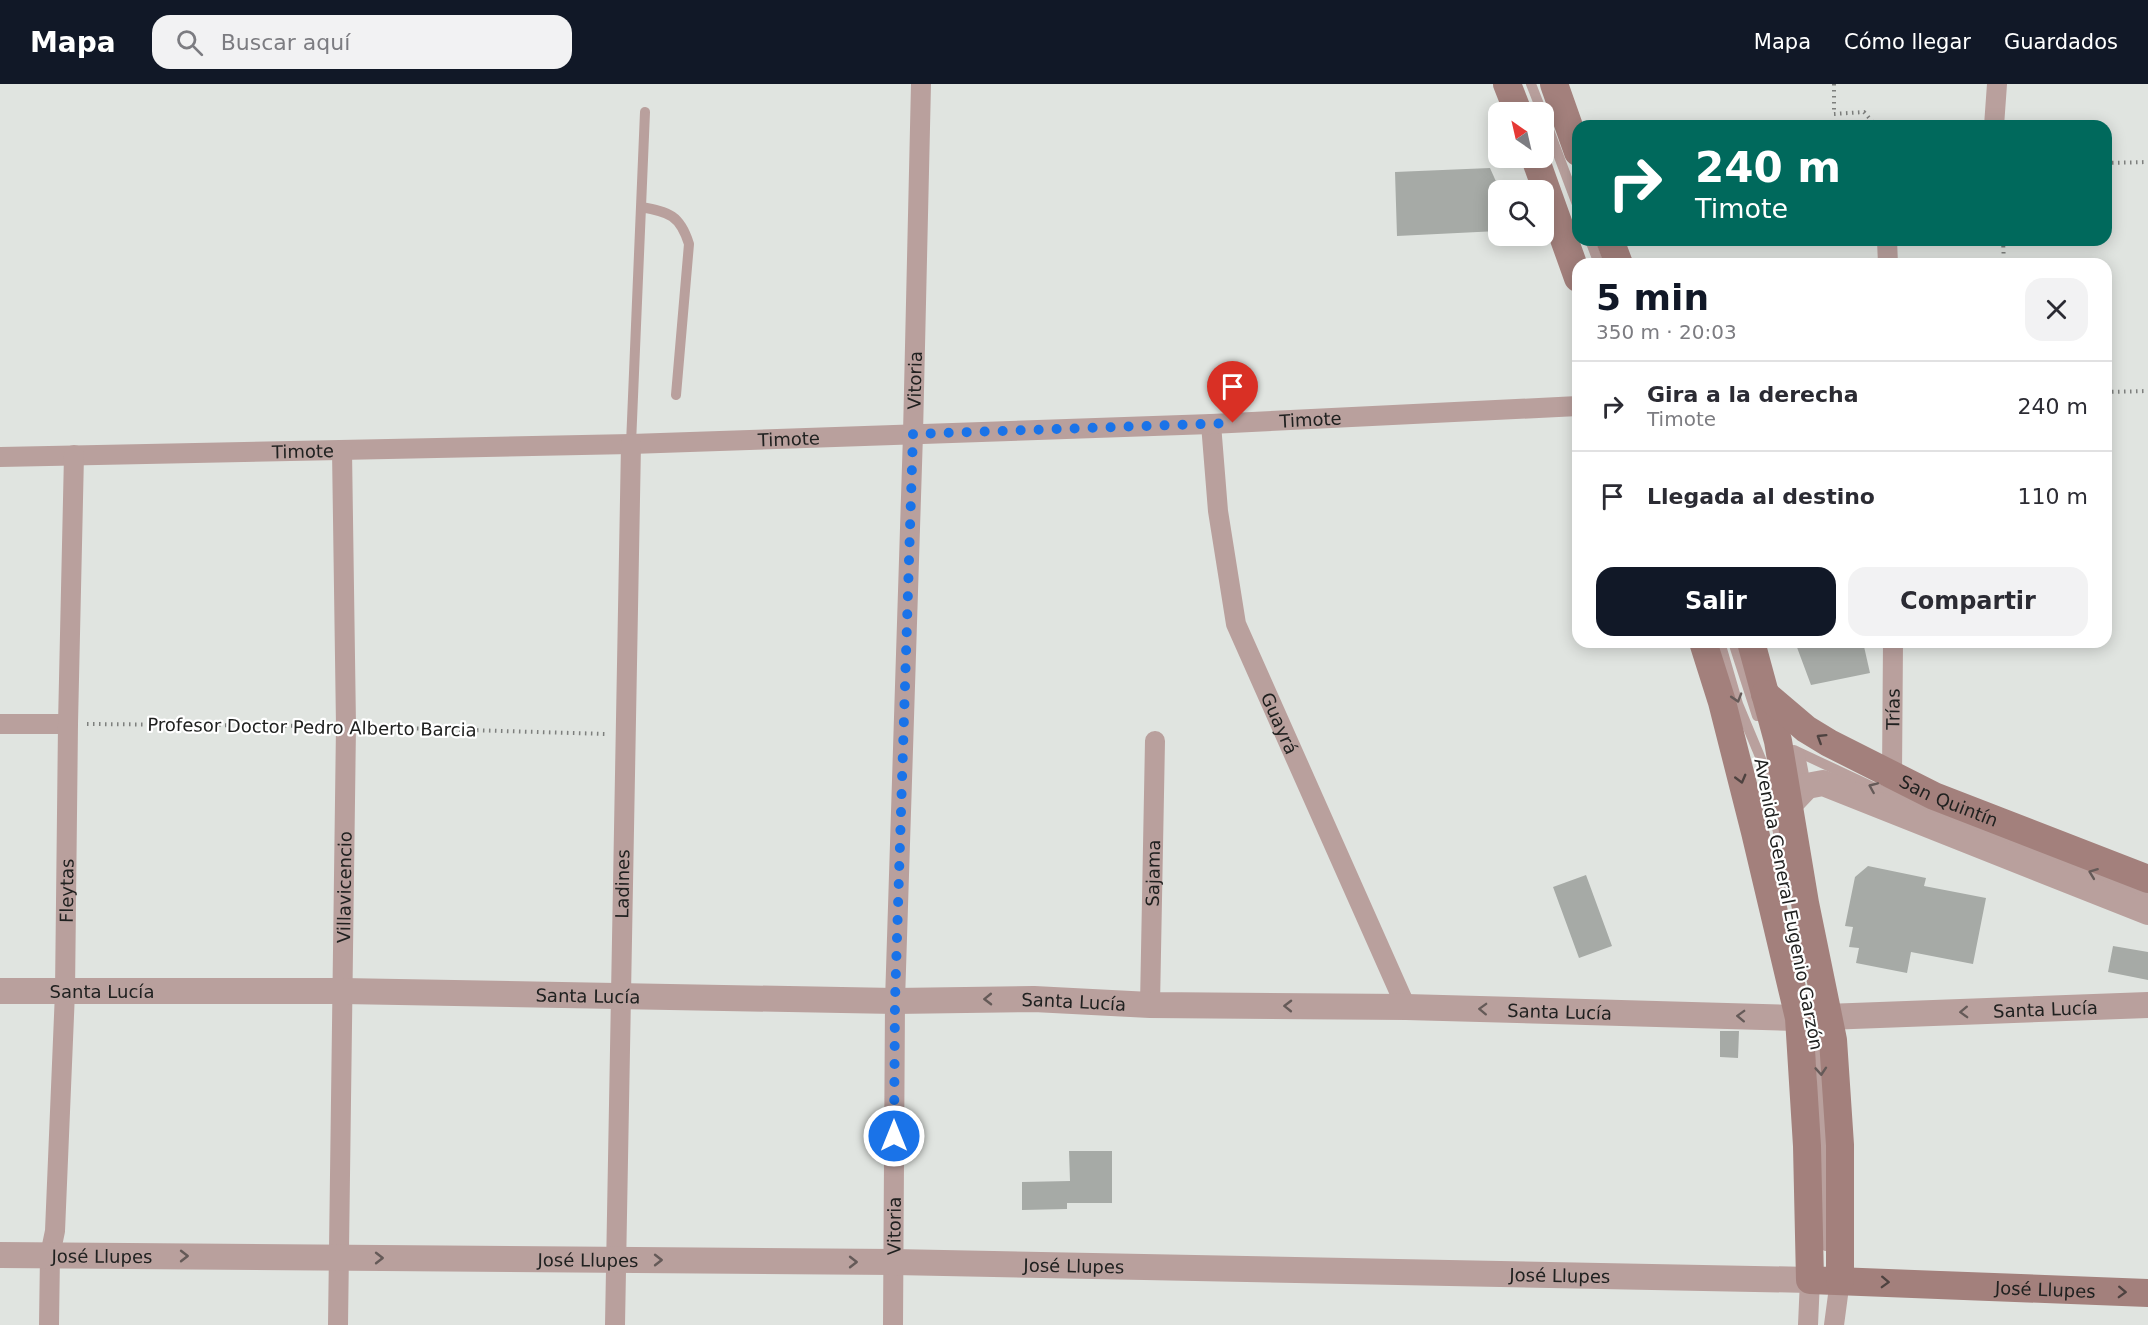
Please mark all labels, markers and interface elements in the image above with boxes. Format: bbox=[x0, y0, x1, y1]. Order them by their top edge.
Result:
search box bbox=[152, 15, 572, 69]
text: Mapa bbox=[30, 26, 116, 59]
icon: search bbox=[173, 26, 206, 59]
text: Buscar aquí bbox=[221, 30, 350, 55]
text: Mapa bbox=[1754, 30, 1811, 54]
text: Cómo llegar bbox=[1844, 30, 1971, 54]
text: Guardados bbox=[2004, 30, 2118, 54]
north arrow bbox=[1488, 102, 1554, 168]
map controls bbox=[1488, 102, 1554, 246]
text: 240 m bbox=[1695, 143, 1841, 192]
icon: right bbox=[1596, 144, 1674, 222]
button: search bbox=[1488, 180, 1554, 246]
text: Timote bbox=[1695, 193, 1788, 224]
text: 5 min bbox=[1596, 277, 1709, 318]
button: close bbox=[2025, 278, 2088, 341]
text: 350 m · 20:03 bbox=[1596, 320, 1737, 344]
street label: Vitoria bbox=[903, 351, 925, 410]
pin bbox=[1207, 361, 1258, 423]
icon: arrive bbox=[1216, 370, 1249, 403]
text: Gira a la derecha bbox=[1647, 382, 1859, 407]
icon: right bbox=[1596, 390, 1629, 423]
text: 240 m bbox=[2018, 394, 2088, 419]
street label: Timote bbox=[1278, 407, 1342, 431]
text: Timote bbox=[1647, 407, 1716, 431]
street label: Timote bbox=[756, 427, 820, 450]
street label: Timote bbox=[271, 440, 334, 462]
icon: arrive bbox=[1596, 480, 1629, 513]
text: Llegada al destino bbox=[1647, 484, 1875, 509]
text: 110 m bbox=[2018, 484, 2088, 509]
button: Salir bbox=[1596, 567, 1836, 636]
button: Compartir bbox=[1848, 567, 2088, 636]
street label: Trías bbox=[1882, 688, 1903, 731]
street label: Guayrá bbox=[1257, 689, 1303, 757]
one-way arrow bbox=[1729, 692, 1742, 703]
street label: Profesor Doctor Pedro Alberto Barcia bbox=[147, 714, 477, 740]
one-way arrow bbox=[1817, 734, 1827, 746]
street label: Avenida General Eugenio Garzón bbox=[1750, 756, 1828, 1052]
street label: San Quintín bbox=[1896, 770, 2001, 830]
one-way arrow bbox=[1734, 774, 1747, 784]
one-way arrow bbox=[1868, 782, 1879, 794]
street label: Villavicencio bbox=[333, 831, 355, 943]
street label: Sajama bbox=[1141, 839, 1164, 907]
street label: Ladines bbox=[611, 849, 633, 919]
street label: Fleytas bbox=[55, 858, 77, 923]
one-way arrow bbox=[2088, 868, 2099, 881]
street label: Santa Lucía bbox=[50, 981, 154, 1002]
street label: Santa Lucía bbox=[535, 984, 641, 1007]
street label: Santa Lucía bbox=[1021, 988, 1127, 1014]
one-way arrow bbox=[984, 993, 993, 1005]
street label: Santa Lucía bbox=[1993, 996, 2098, 1021]
street label: Santa Lucía bbox=[1507, 999, 1612, 1023]
one-way arrow bbox=[1284, 1000, 1293, 1012]
one-way arrow bbox=[1479, 1003, 1488, 1015]
one-way arrow bbox=[1959, 1005, 1968, 1018]
one-way arrow bbox=[1736, 1010, 1745, 1022]
one-way arrow bbox=[1814, 1066, 1827, 1076]
position arrow bbox=[862, 1104, 926, 1168]
street label: Vitoria bbox=[883, 1197, 904, 1255]
street label: José Llupes bbox=[50, 1245, 153, 1267]
street label: José Llupes bbox=[536, 1249, 639, 1270]
one-way arrow bbox=[180, 1250, 189, 1262]
one-way arrow bbox=[375, 1252, 384, 1264]
one-way arrow bbox=[654, 1254, 663, 1266]
street label: José Llupes bbox=[1022, 1254, 1125, 1277]
one-way arrow bbox=[849, 1256, 858, 1268]
street label: José Llupes bbox=[1508, 1264, 1610, 1287]
one-way arrow bbox=[1881, 1276, 1890, 1289]
street label: José Llupes bbox=[1994, 1277, 2096, 1301]
one-way arrow bbox=[2118, 1285, 2127, 1298]

